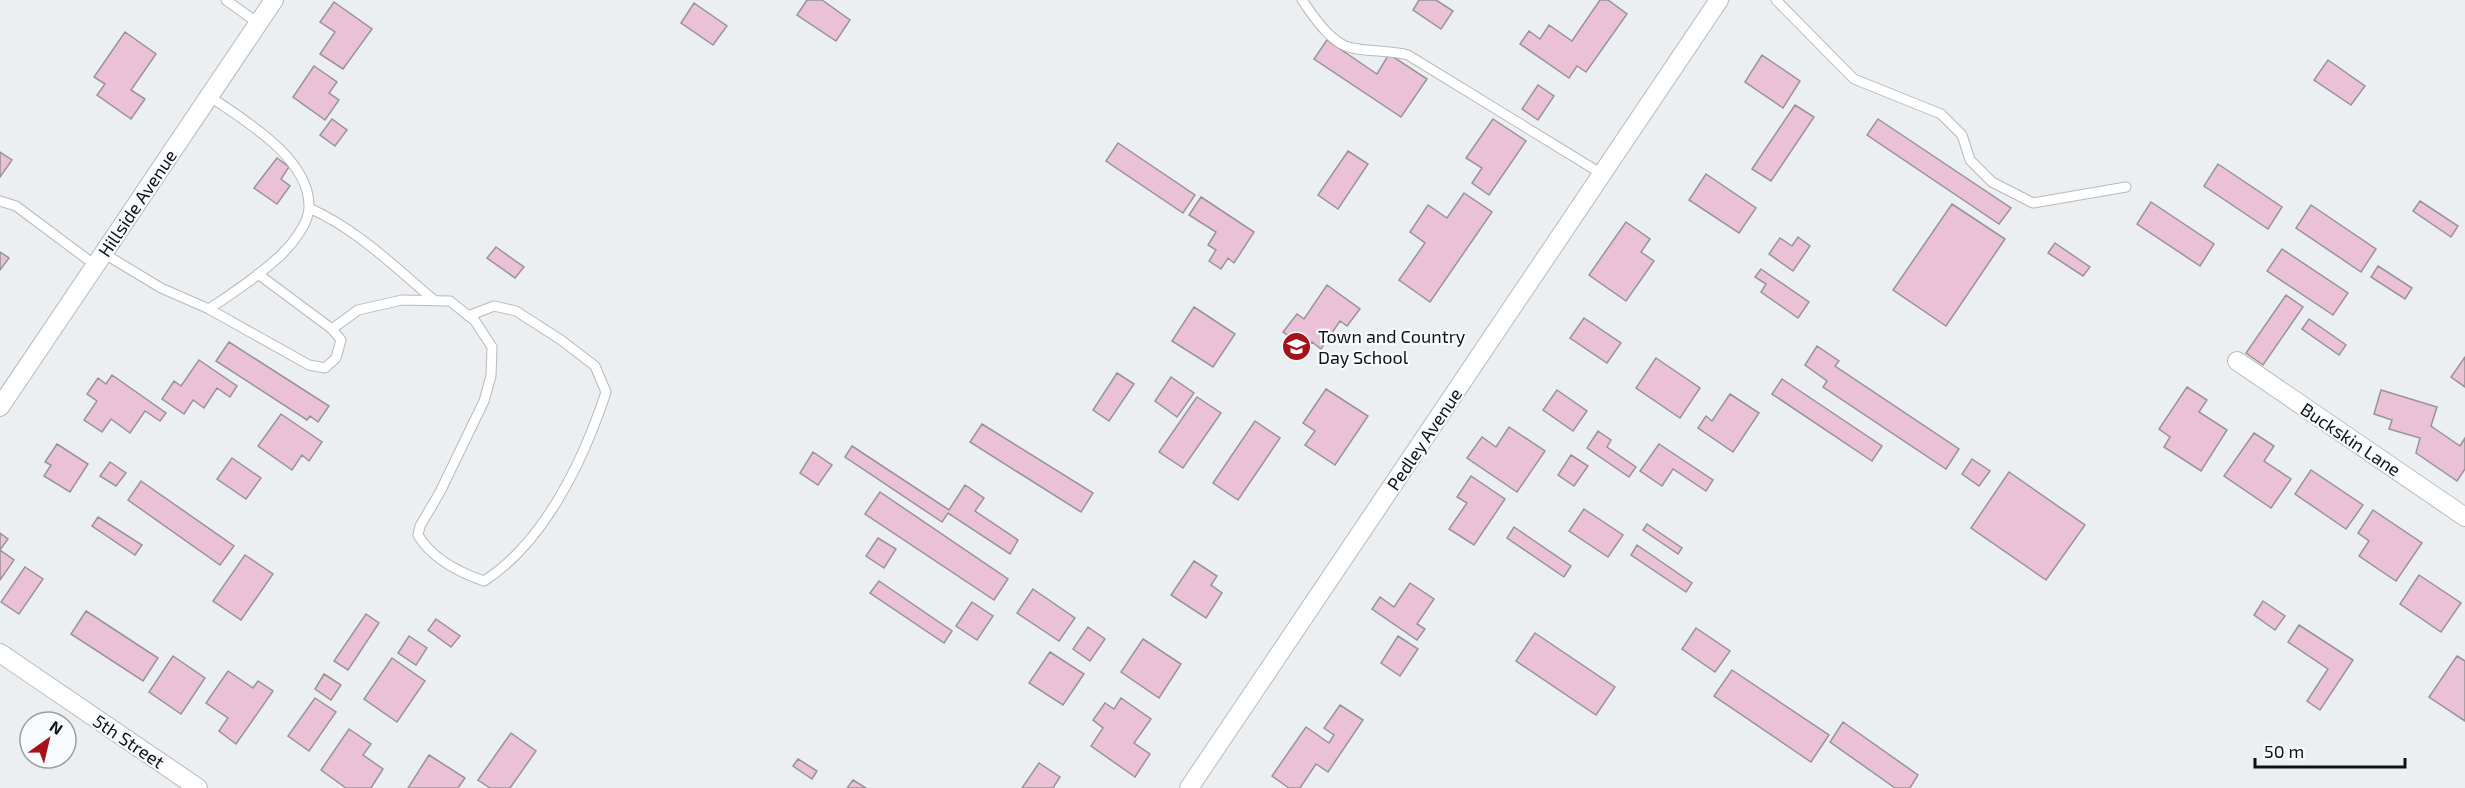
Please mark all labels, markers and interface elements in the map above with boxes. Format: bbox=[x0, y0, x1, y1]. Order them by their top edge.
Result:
street label: Hillside Avenue bbox=[93, 145, 181, 261]
place label: Town and Country Day School bbox=[1318, 325, 1466, 368]
school or university icon: Town and Country Day School bbox=[1281, 330, 1313, 362]
street label: Pedley Avenue bbox=[1382, 384, 1466, 494]
street label: Buckskin Lane bbox=[2297, 397, 2405, 481]
street label: 5th Street bbox=[89, 709, 169, 773]
north arrow bbox=[18, 710, 78, 770]
text: N bbox=[47, 716, 67, 738]
scale bar bbox=[2255, 731, 2405, 769]
text: 50 m bbox=[2264, 740, 2304, 762]

